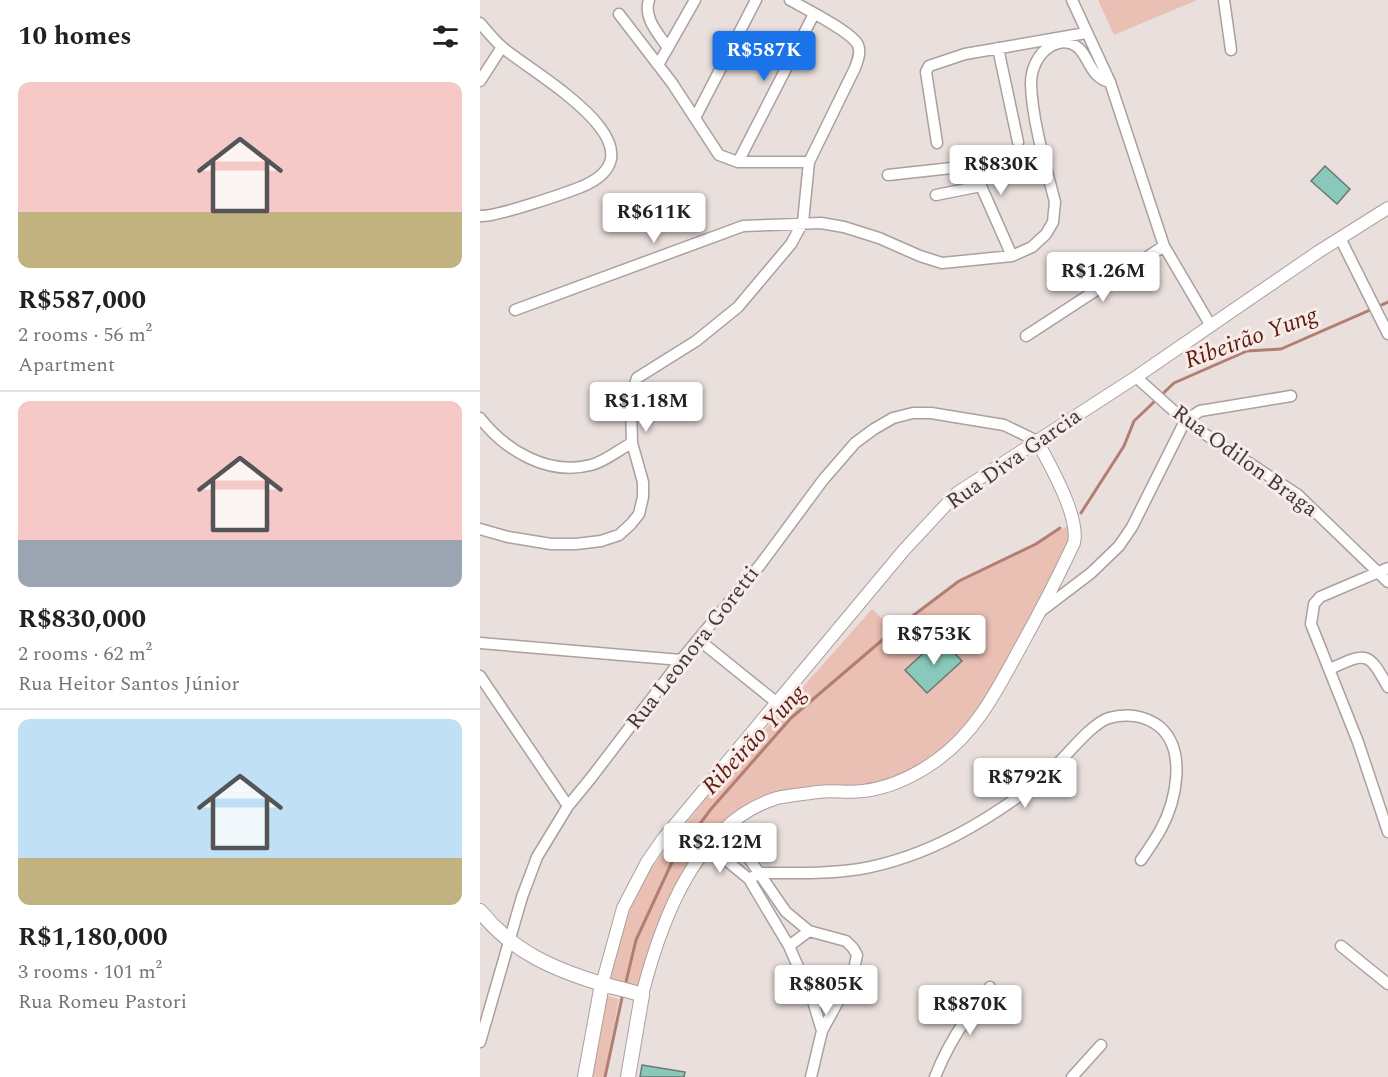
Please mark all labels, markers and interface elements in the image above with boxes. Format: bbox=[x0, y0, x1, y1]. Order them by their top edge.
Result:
text: 10 homes bbox=[18, 16, 132, 56]
icon: filters bbox=[429, 20, 462, 53]
pin: R$587K bbox=[715, 31, 813, 82]
text: R$587K bbox=[727, 35, 801, 65]
icon: home bbox=[186, 121, 294, 229]
pin: R$830K bbox=[952, 145, 1050, 196]
text: R$830K bbox=[964, 149, 1038, 179]
pin: R$611K bbox=[605, 193, 703, 244]
text: R$611K bbox=[617, 197, 691, 227]
pin: R$1.26M bbox=[1048, 252, 1158, 303]
text: R$1.26M bbox=[1061, 256, 1145, 286]
text: R$587,000 bbox=[18, 280, 146, 320]
water label: Ribeirão Yung bbox=[1179, 297, 1324, 379]
text: 2 rooms · 56 m² bbox=[18, 320, 152, 350]
text: Apartment bbox=[18, 350, 115, 380]
pin: R$1.18M bbox=[591, 382, 701, 433]
text: R$1.18M bbox=[604, 386, 688, 416]
street label: Rua Odilon Braga bbox=[1165, 397, 1325, 525]
street label: Rua Diva Garcia bbox=[940, 400, 1089, 518]
icon: home bbox=[186, 440, 294, 548]
street label: Rua Leonora Goretti bbox=[618, 559, 768, 737]
text: R$830,000 bbox=[18, 599, 146, 639]
pin: R$753K bbox=[885, 615, 983, 666]
text: R$753K bbox=[897, 619, 971, 649]
text: 2 rooms · 62 m² bbox=[18, 639, 152, 669]
text: Rua Heitor Santos Júnior bbox=[18, 669, 240, 699]
water label: Ribeirão Yung bbox=[693, 676, 816, 803]
icon: home bbox=[186, 758, 294, 866]
pin: R$792K bbox=[976, 758, 1074, 809]
text: R$792K bbox=[988, 762, 1062, 792]
pin: R$2.12M bbox=[665, 823, 775, 874]
text: R$2.12M bbox=[678, 827, 762, 857]
text: R$1,180,000 bbox=[18, 917, 168, 957]
text: 3 rooms · 101 m² bbox=[18, 957, 162, 987]
pin: R$805K bbox=[777, 965, 875, 1016]
text: R$805K bbox=[789, 969, 863, 999]
pin: R$870K bbox=[921, 985, 1019, 1036]
text: Rua Romeu Pastori bbox=[18, 987, 187, 1017]
text: R$870K bbox=[933, 989, 1007, 1019]

